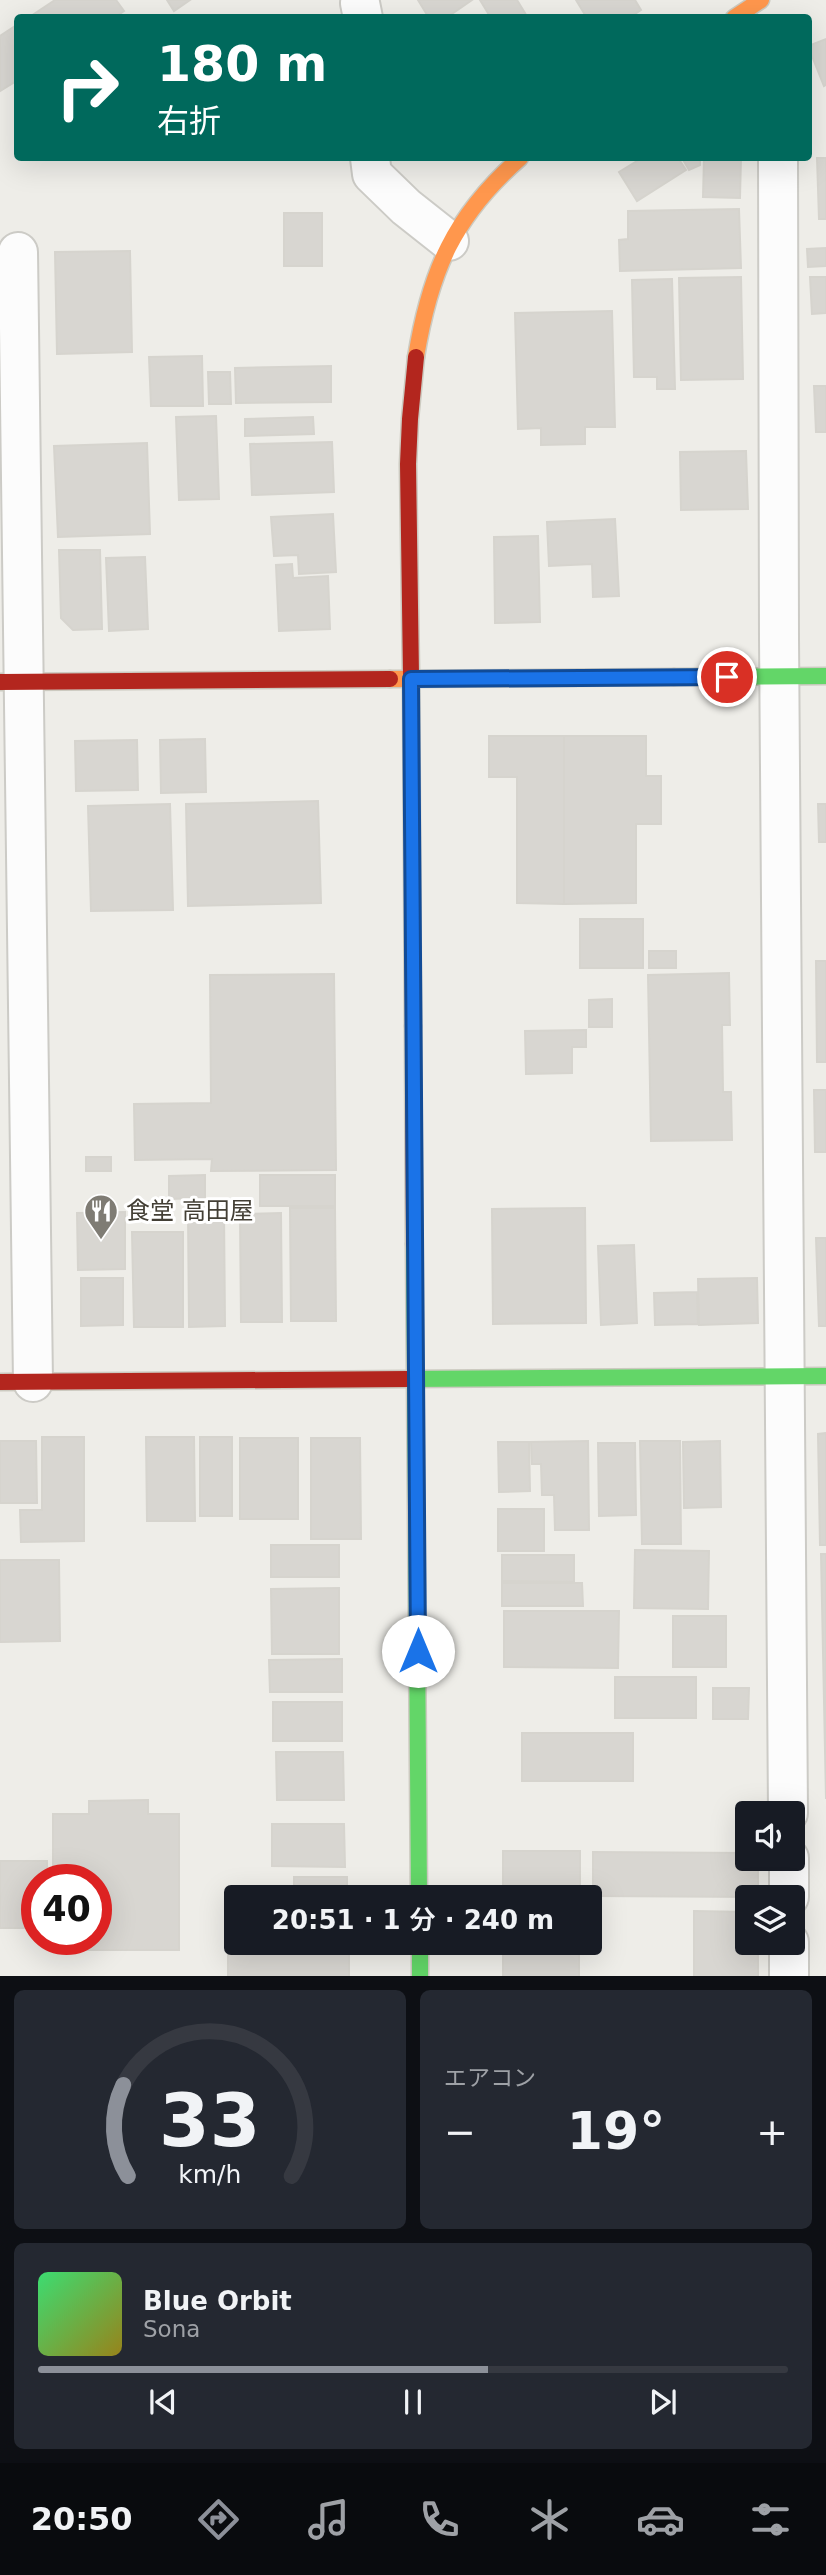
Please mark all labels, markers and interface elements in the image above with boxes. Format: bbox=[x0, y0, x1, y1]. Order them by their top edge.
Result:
text: 180 m bbox=[157, 36, 327, 93]
icon: right bbox=[42, 42, 133, 133]
text: 右折 bbox=[157, 102, 221, 140]
pin bbox=[697, 647, 757, 707]
icon: arrive bbox=[708, 658, 746, 696]
restaurant icon: 食堂 高田屋 bbox=[82, 1192, 120, 1241]
place label: 食堂 高田屋 bbox=[126, 1197, 254, 1225]
position arrow bbox=[381, 1614, 455, 1688]
map controls bbox=[735, 1801, 805, 1955]
button: sound bbox=[735, 1801, 805, 1871]
speed limit sign: 40 bbox=[21, 1864, 112, 1955]
button: layers bbox=[735, 1885, 805, 1955]
text: 20:51 · 1 分 · 240 m bbox=[272, 1905, 554, 1935]
text: エアコン bbox=[444, 2065, 536, 2091]
text: 33 bbox=[159, 2078, 261, 2163]
text: 19° bbox=[567, 2101, 665, 2161]
text: − bbox=[444, 2110, 476, 2154]
text: + bbox=[756, 2110, 788, 2154]
text: km/h bbox=[178, 2159, 242, 2188]
text: Blue Orbit bbox=[143, 2286, 292, 2316]
text: Sona bbox=[143, 2316, 200, 2342]
icon: previous bbox=[144, 2383, 182, 2421]
icon: pause bbox=[394, 2383, 432, 2421]
icon: next bbox=[644, 2383, 682, 2421]
icon: directions bbox=[194, 2495, 243, 2544]
icon: music bbox=[304, 2495, 353, 2544]
icon: phone bbox=[415, 2495, 464, 2544]
icon: climate bbox=[525, 2495, 574, 2544]
icon: car bbox=[636, 2495, 685, 2544]
icon: filters bbox=[746, 2495, 795, 2544]
text: 20:50 bbox=[31, 2500, 133, 2538]

